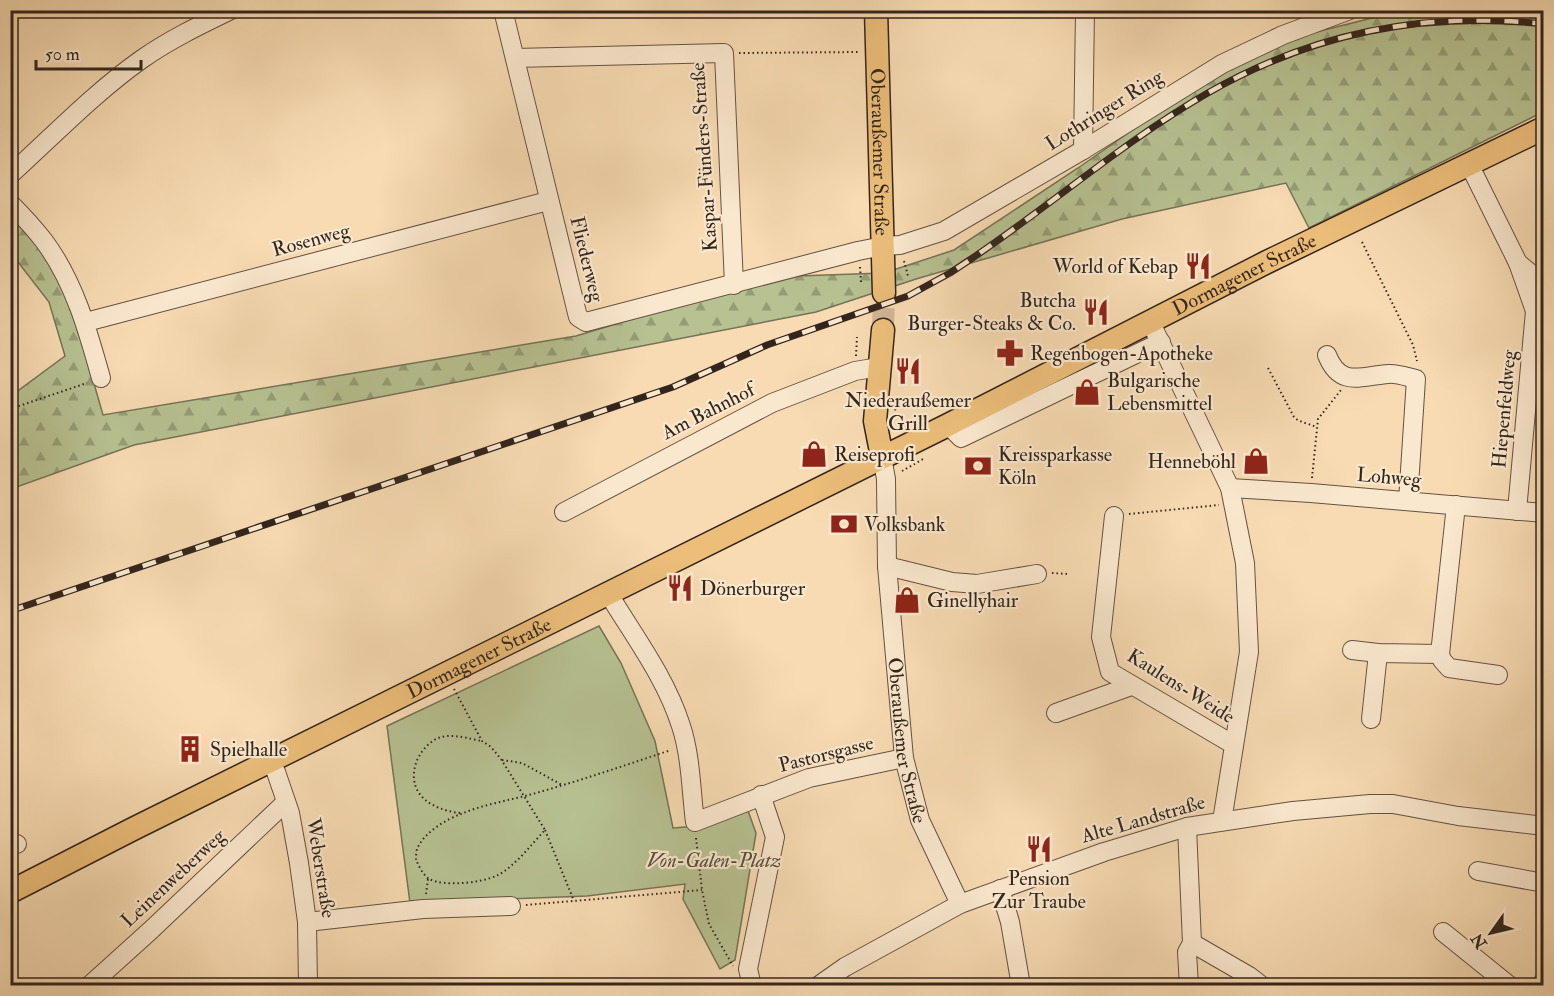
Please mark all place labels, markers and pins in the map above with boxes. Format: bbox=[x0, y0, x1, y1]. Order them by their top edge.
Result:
restaurant icon: World of Kebap bbox=[1183, 251, 1213, 281]
place label: World of Kebap bbox=[1052, 254, 1178, 280]
place label: Butcha Burger-Steaks & Co. bbox=[907, 288, 1077, 336]
restaurant icon: Butcha Burger-Steaks & Co. bbox=[1081, 297, 1111, 327]
pharmacy icon: Regenbogen-Apotheke bbox=[995, 338, 1025, 368]
place label: Regenbogen-Apotheke bbox=[1030, 341, 1213, 367]
restaurant icon: Niederaußemer Grill bbox=[893, 356, 923, 386]
place label: Bulgarische Lebensmittel bbox=[1107, 368, 1212, 416]
shop icon: Bulgarische Lebensmittel bbox=[1072, 377, 1102, 407]
place label: Niederaußemer Grill bbox=[845, 388, 972, 436]
shop icon: Reiseprofi bbox=[799, 439, 829, 469]
place label: Reiseprofi bbox=[834, 442, 915, 468]
place label: Kreissparkasse Köln bbox=[998, 442, 1112, 490]
shop icon: Henneböhl bbox=[1241, 446, 1271, 476]
place label: Henneböhl bbox=[1148, 449, 1236, 474]
bank icon: Kreissparkasse Köln bbox=[963, 451, 993, 481]
bank icon: Volksbank bbox=[829, 509, 859, 539]
place label: Volksbank bbox=[864, 512, 946, 537]
restaurant icon: Dönerburger bbox=[665, 573, 695, 603]
place label: Dönerburger bbox=[700, 576, 806, 601]
shop icon: Ginellyhair bbox=[892, 585, 922, 615]
place label: Ginellyhair bbox=[927, 588, 1019, 613]
building icon: Spielhalle bbox=[175, 734, 205, 764]
place label: Spielhalle bbox=[210, 737, 287, 763]
restaurant icon: Pension Zur Traube bbox=[1024, 834, 1054, 864]
place label: Pension Zur Traube bbox=[992, 866, 1086, 914]

